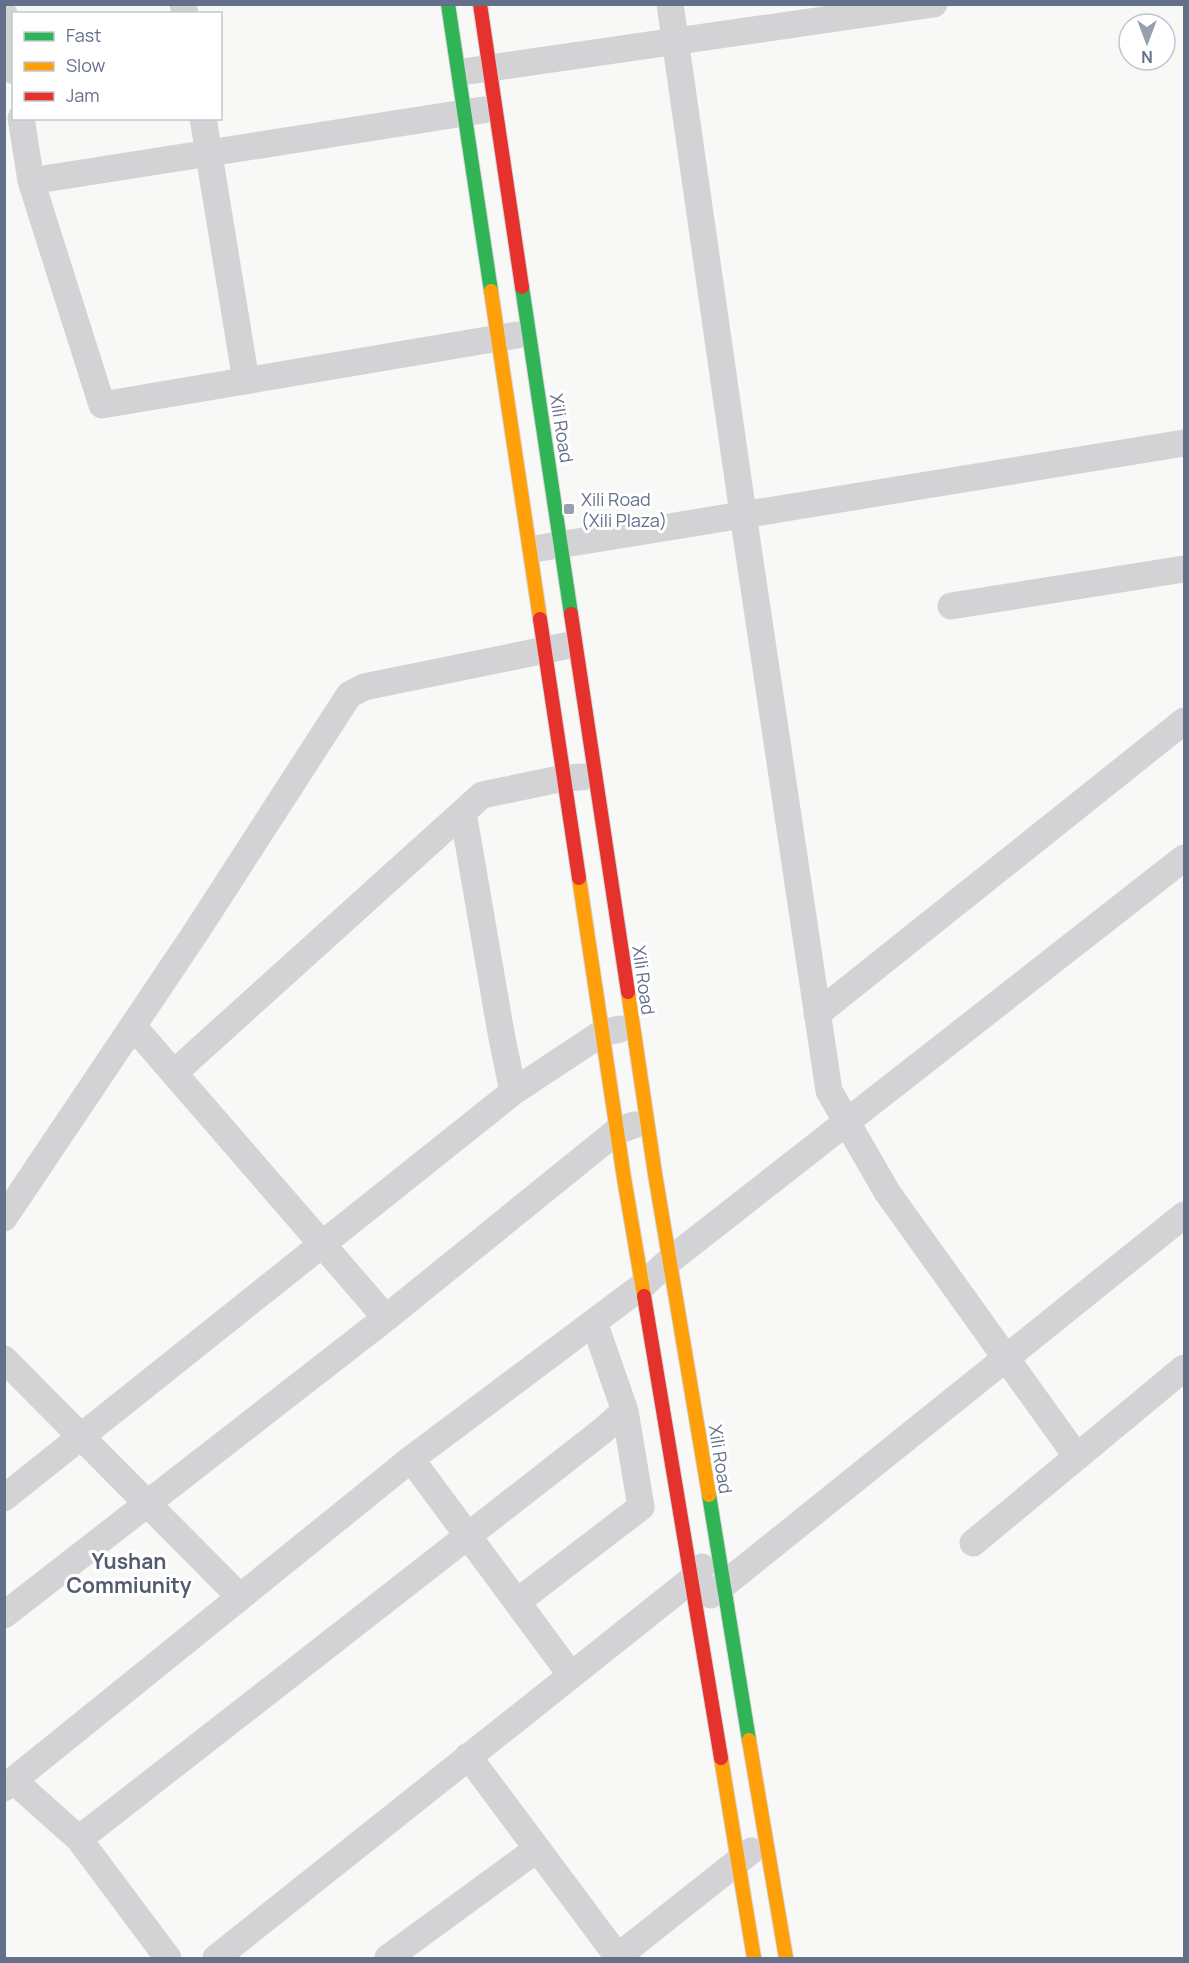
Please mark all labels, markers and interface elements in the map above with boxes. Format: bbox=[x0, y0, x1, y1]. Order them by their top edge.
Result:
legend bbox=[12, 12, 222, 120]
north arrow bbox=[1117, 12, 1177, 72]
text: Fast bbox=[66, 23, 101, 47]
text: N bbox=[1141, 46, 1153, 68]
text: Slow bbox=[66, 53, 106, 77]
text: Jam bbox=[66, 83, 100, 107]
street label: Xili Road bbox=[545, 392, 579, 464]
place label: Xili Road (Xili Plaza) bbox=[581, 487, 667, 532]
marker: Xili Road (Xili Plaza) bbox=[562, 502, 576, 516]
street label: Xili Road bbox=[627, 944, 661, 1016]
street label: Xili Road bbox=[704, 1423, 738, 1495]
district label: Yushan Commiunity bbox=[67, 1547, 192, 1599]

